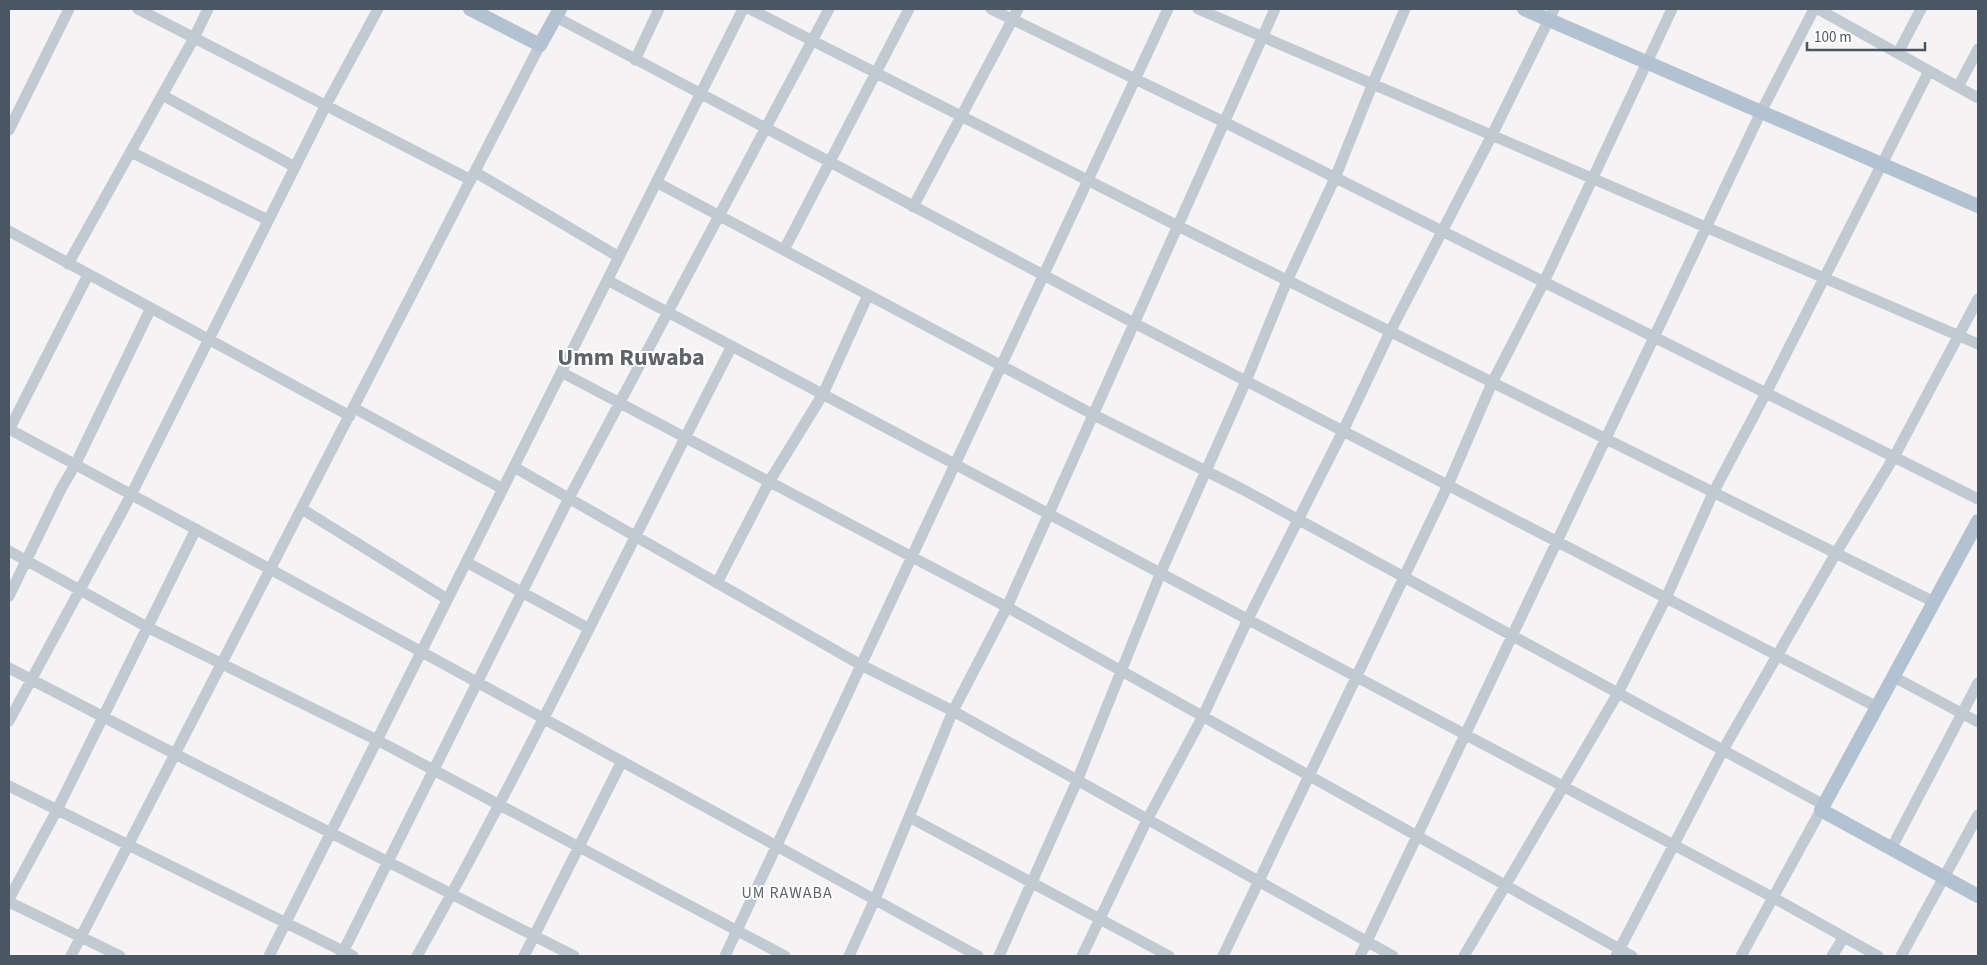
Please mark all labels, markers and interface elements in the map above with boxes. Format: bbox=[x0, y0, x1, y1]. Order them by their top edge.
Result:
scale bar bbox=[1807, 20, 1924, 52]
text: 100 m bbox=[1814, 27, 1852, 48]
district label: Umm Ruwaba bbox=[557, 340, 705, 375]
district label: UM RAWABA bbox=[741, 882, 833, 904]

